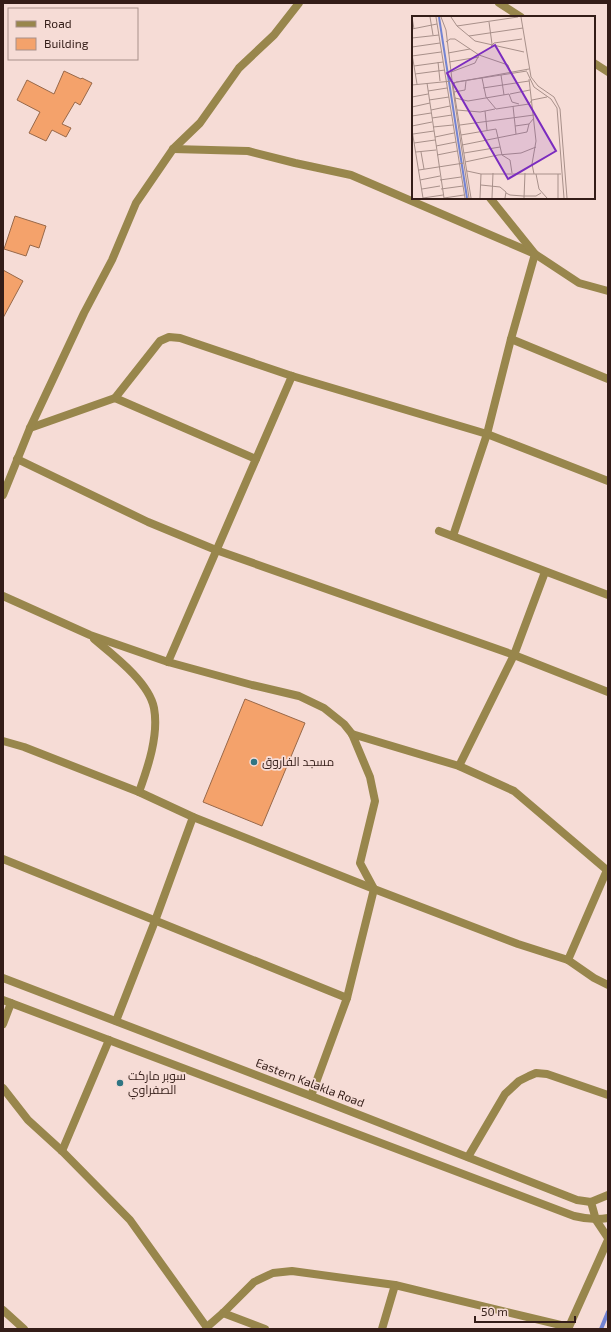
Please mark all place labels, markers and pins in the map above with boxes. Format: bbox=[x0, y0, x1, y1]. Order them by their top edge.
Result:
place label: مسجد الفاروق bbox=[262, 754, 334, 769]
marker: مسجد الفاروق bbox=[249, 757, 259, 767]
place label: سوبر ماركت الصفراوي bbox=[128, 1068, 186, 1100]
marker: سوبر ماركت الصفراوي bbox=[115, 1078, 125, 1088]

